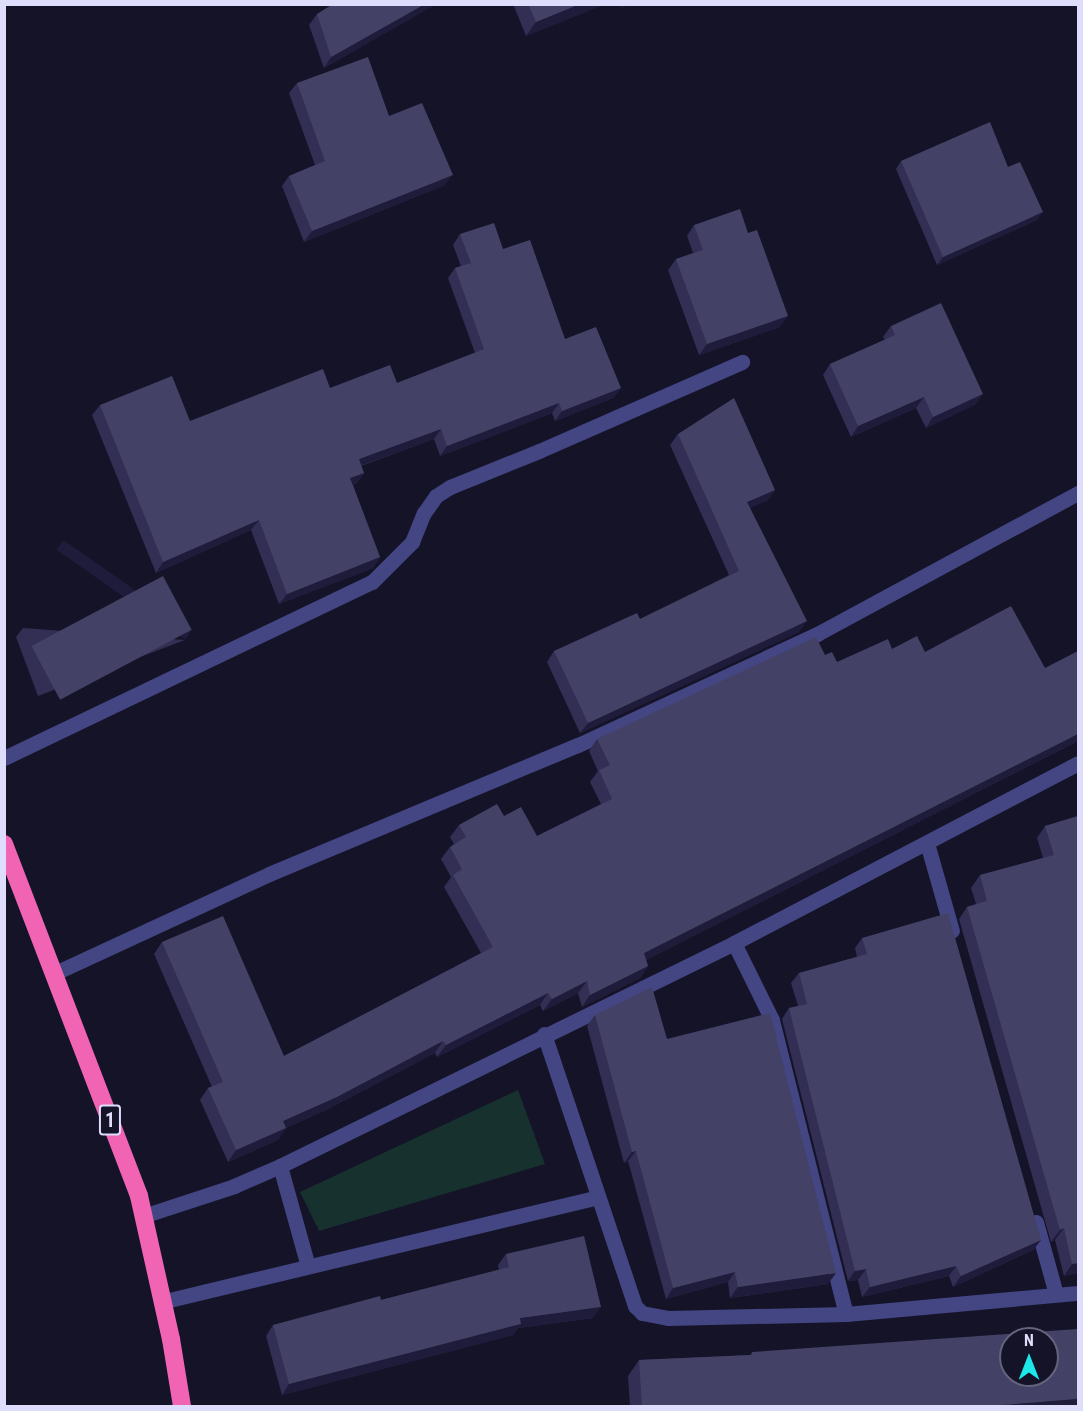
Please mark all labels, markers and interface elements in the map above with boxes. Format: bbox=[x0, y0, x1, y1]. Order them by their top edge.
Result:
road number: 1 bbox=[98, 1103, 122, 1137]
north arrow bbox=[999, 1327, 1059, 1387]
text: N bbox=[1024, 1331, 1034, 1350]

